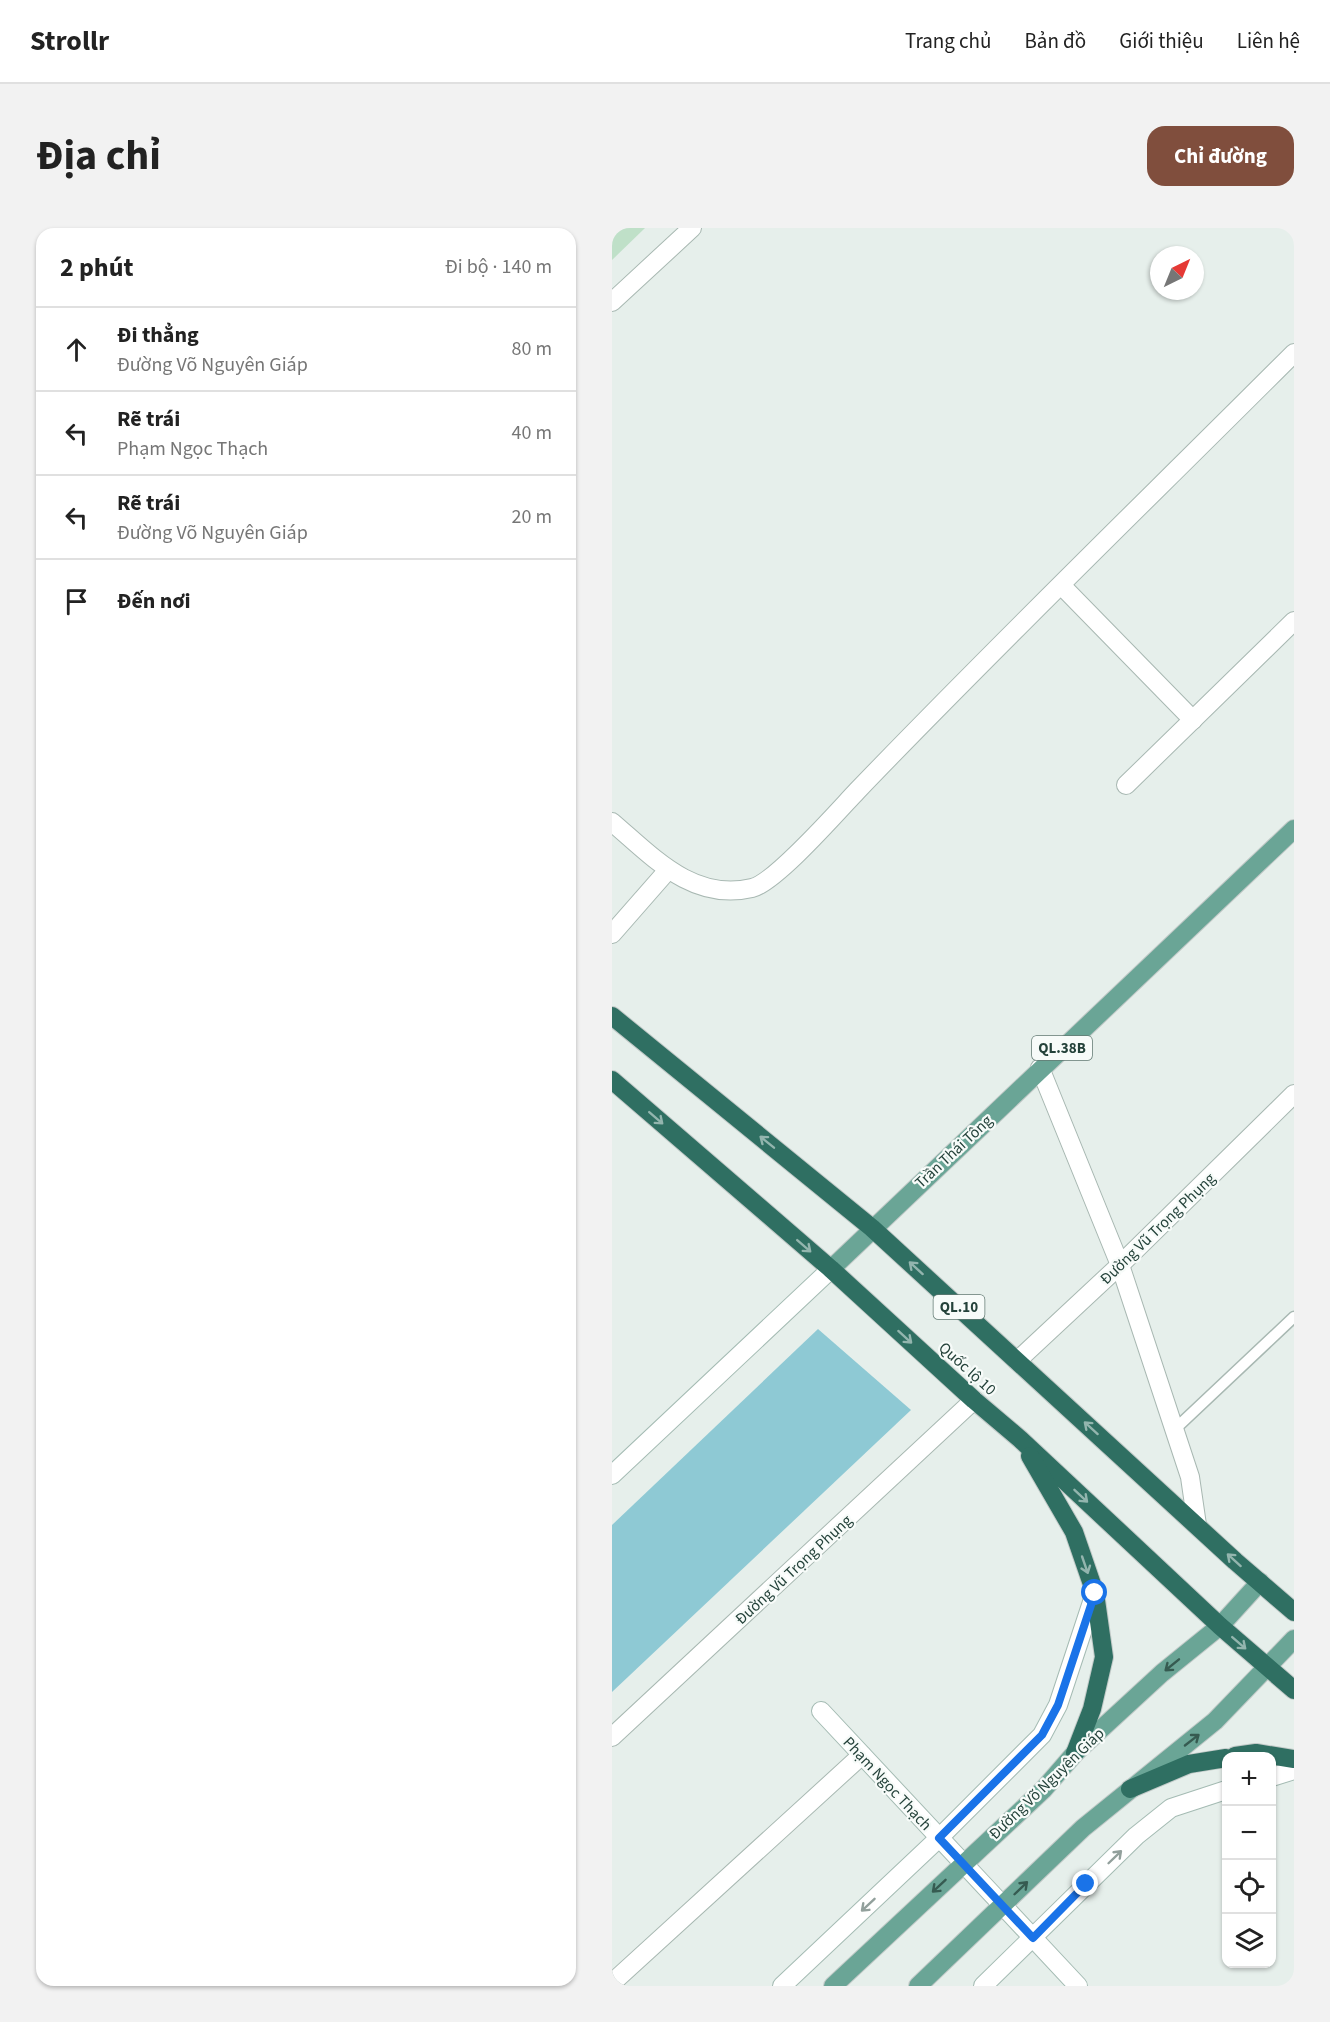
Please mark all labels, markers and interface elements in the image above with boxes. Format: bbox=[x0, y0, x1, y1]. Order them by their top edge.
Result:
text: Strollr bbox=[30, 21, 109, 61]
text: Trang chủ bbox=[905, 26, 991, 56]
text: Bản đồ bbox=[1024, 26, 1086, 56]
text: Giới thiệu bbox=[1119, 26, 1204, 56]
text: Liên hệ bbox=[1237, 26, 1300, 56]
text: Địa chỉ bbox=[36, 126, 161, 186]
button: Chỉ đường bbox=[1147, 126, 1294, 186]
north arrow bbox=[1150, 246, 1204, 300]
text: 2 phút bbox=[60, 249, 133, 286]
text: Đi bộ · 140 m bbox=[445, 253, 552, 281]
text: Đi thẳng bbox=[117, 319, 199, 351]
icon: ahead bbox=[60, 333, 93, 366]
text: 80 m bbox=[512, 335, 552, 363]
text: Đường Võ Nguyên Giáp bbox=[117, 351, 308, 379]
text: Rẽ trái bbox=[117, 403, 180, 435]
icon: left bbox=[60, 417, 93, 450]
text: 40 m bbox=[512, 419, 552, 447]
text: Phạm Ngọc Thạch bbox=[117, 435, 268, 463]
text: Rẽ trái bbox=[117, 487, 180, 519]
icon: left bbox=[60, 501, 93, 534]
text: 20 m bbox=[512, 503, 552, 531]
text: Đường Võ Nguyên Giáp bbox=[117, 519, 308, 547]
icon: arrive bbox=[60, 585, 93, 618]
text: Đến nơi bbox=[117, 585, 191, 617]
road number: QL.38B bbox=[1032, 1036, 1092, 1060]
street label: Trần Thái Tông bbox=[910, 1110, 997, 1193]
one-way arrow bbox=[648, 1112, 664, 1125]
one-way arrow bbox=[760, 1135, 775, 1149]
street label: Đường Vũ Trọng Phụng bbox=[1095, 1168, 1220, 1290]
one-way arrow bbox=[796, 1239, 811, 1253]
one-way arrow bbox=[908, 1261, 923, 1275]
road number: QL.10 bbox=[934, 1295, 984, 1319]
one-way arrow bbox=[897, 1330, 912, 1344]
street label: Quốc lộ 10 bbox=[934, 1337, 1001, 1400]
one-way arrow bbox=[1083, 1421, 1098, 1435]
one-way arrow bbox=[1073, 1488, 1088, 1502]
street label: Đường Vũ Trọng Phụng bbox=[730, 1510, 857, 1630]
one-way arrow bbox=[1227, 1553, 1242, 1567]
one-way arrow bbox=[1080, 1555, 1091, 1574]
route start bbox=[1081, 1579, 1107, 1605]
one-way arrow bbox=[1231, 1636, 1246, 1650]
one-way arrow bbox=[1164, 1659, 1180, 1672]
street label: Đường Võ Nguyên Giáp bbox=[984, 1723, 1109, 1845]
street label: Phạm Ngọc Thạch bbox=[838, 1732, 937, 1835]
one-way arrow bbox=[1184, 1733, 1200, 1746]
map controls bbox=[1222, 1752, 1276, 1968]
button: + bbox=[1222, 1752, 1276, 1806]
button: − bbox=[1222, 1806, 1276, 1860]
one-way arrow bbox=[1107, 1849, 1122, 1864]
button: locate bbox=[1222, 1860, 1276, 1914]
route end bbox=[1072, 1870, 1098, 1896]
one-way arrow bbox=[932, 1879, 947, 1893]
one-way arrow bbox=[1014, 1880, 1029, 1895]
one-way arrow bbox=[861, 1897, 876, 1912]
button: layers bbox=[1222, 1914, 1276, 1968]

